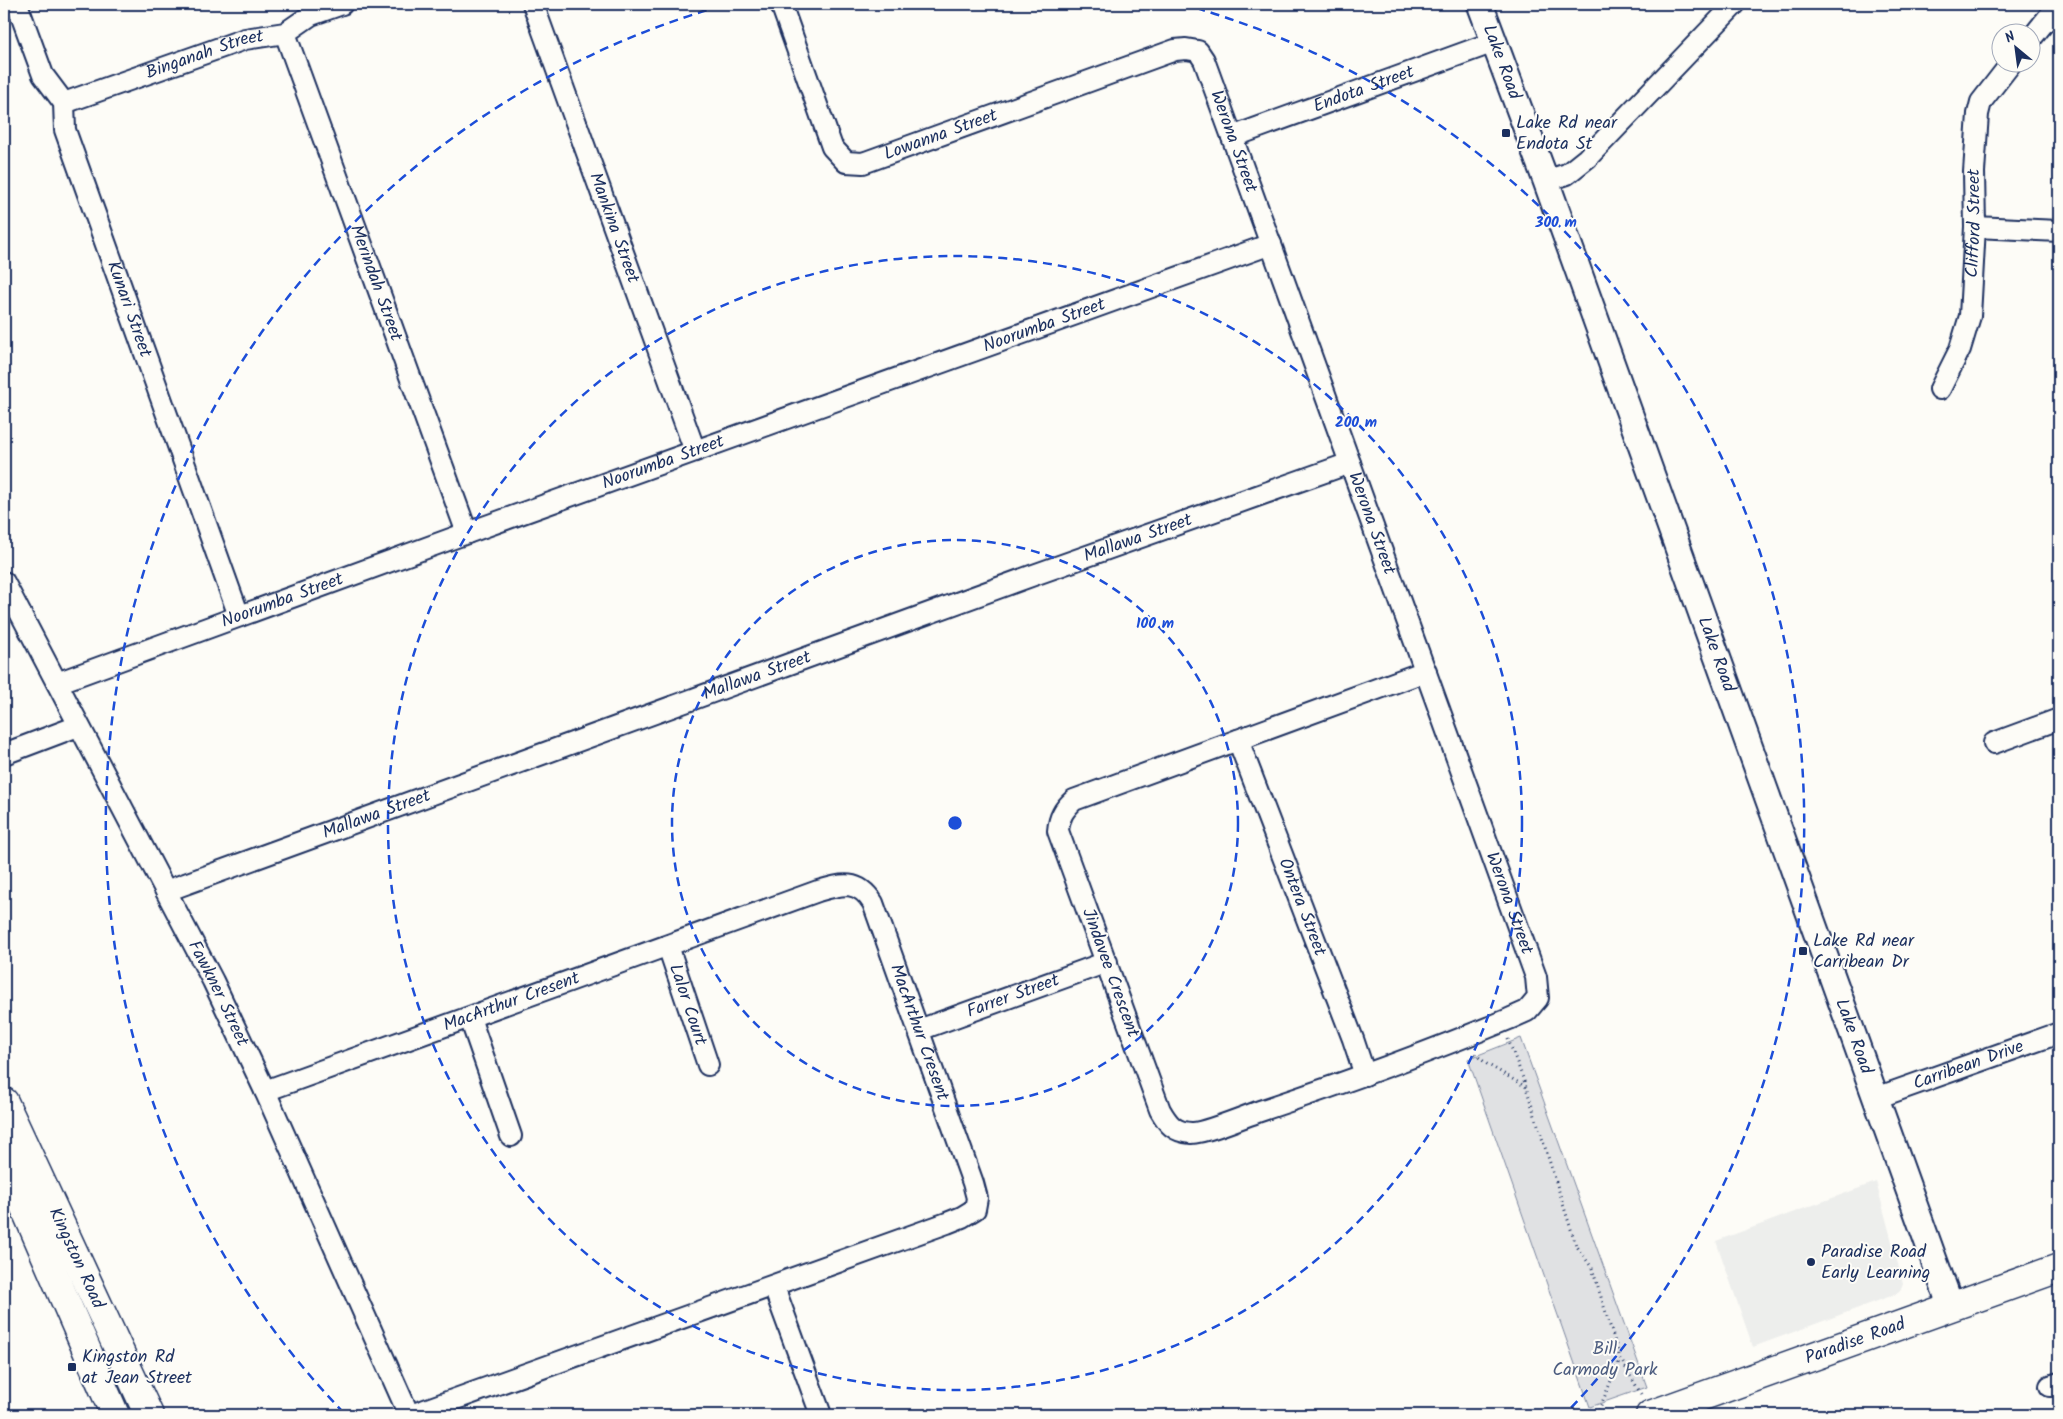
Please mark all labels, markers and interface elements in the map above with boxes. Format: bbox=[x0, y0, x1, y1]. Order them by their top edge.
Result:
street label: Lake Road bbox=[1474, 20, 1529, 105]
street label: Binganah Street bbox=[142, 22, 266, 88]
north arrow bbox=[1990, 22, 2040, 72]
text: N bbox=[2001, 26, 2020, 49]
street label: Endota Street bbox=[1309, 57, 1419, 121]
street label: Werona Street bbox=[1202, 86, 1266, 198]
street label: Lowanna Street bbox=[880, 101, 1003, 169]
place label: Lake Rd near Endota St bbox=[1516, 109, 1618, 159]
marker: Lake Rd near Endota St bbox=[1500, 127, 1512, 139]
street label: Mankina Street bbox=[581, 168, 648, 288]
street label: Clifford Street bbox=[1958, 168, 1990, 279]
text: 300 m bbox=[1534, 211, 1577, 235]
street label: Merindah Street bbox=[341, 221, 411, 346]
street label: Kunari Street bbox=[99, 257, 160, 362]
street label: Noorumba Street bbox=[979, 290, 1110, 361]
text: 200 m bbox=[1335, 411, 1377, 435]
street label: Noorumba Street bbox=[598, 427, 729, 498]
street label: Werona Street bbox=[1340, 468, 1404, 580]
street label: Mallawa Street bbox=[1080, 505, 1197, 571]
street label: Noorumba Street bbox=[217, 565, 349, 636]
text: 100 m bbox=[1136, 612, 1174, 636]
street label: Lake Road bbox=[1689, 613, 1743, 697]
street label: Mallawa Street bbox=[699, 642, 816, 709]
street label: Mallawa Street bbox=[318, 781, 436, 847]
centre of rings bbox=[946, 814, 964, 832]
street label: Werona Street bbox=[1477, 848, 1542, 960]
street label: Ontera Street bbox=[1270, 854, 1335, 961]
street label: Jindavee Crescent bbox=[1073, 904, 1147, 1043]
place label: Lake Rd near Carribean Dr bbox=[1813, 927, 1915, 977]
street label: Fawkner Street bbox=[180, 935, 257, 1052]
marker: Lake Rd near Carribean Dr bbox=[1797, 945, 1809, 957]
street label: Lalor Court bbox=[661, 960, 715, 1050]
street label: MacArthur Cresent bbox=[881, 960, 957, 1106]
street label: MacArthur Cresent bbox=[439, 964, 585, 1040]
street label: Farrer Street bbox=[963, 966, 1064, 1026]
street label: Lake Road bbox=[1827, 995, 1881, 1079]
street label: Carribean Drive bbox=[1909, 1032, 2028, 1098]
street label: Kingston Road bbox=[40, 1203, 113, 1314]
place label: Paradise Road Early Learning bbox=[1821, 1238, 1930, 1288]
marker: Paradise Road Early Learning bbox=[1805, 1256, 1817, 1268]
street label: Paradise Road bbox=[1801, 1310, 1910, 1373]
park label: Bill Carmody Park bbox=[1553, 1335, 1658, 1385]
place label: Kingston Rd at Jean Street bbox=[82, 1343, 193, 1393]
marker: Kingston Rd at Jean Street bbox=[66, 1361, 78, 1373]

